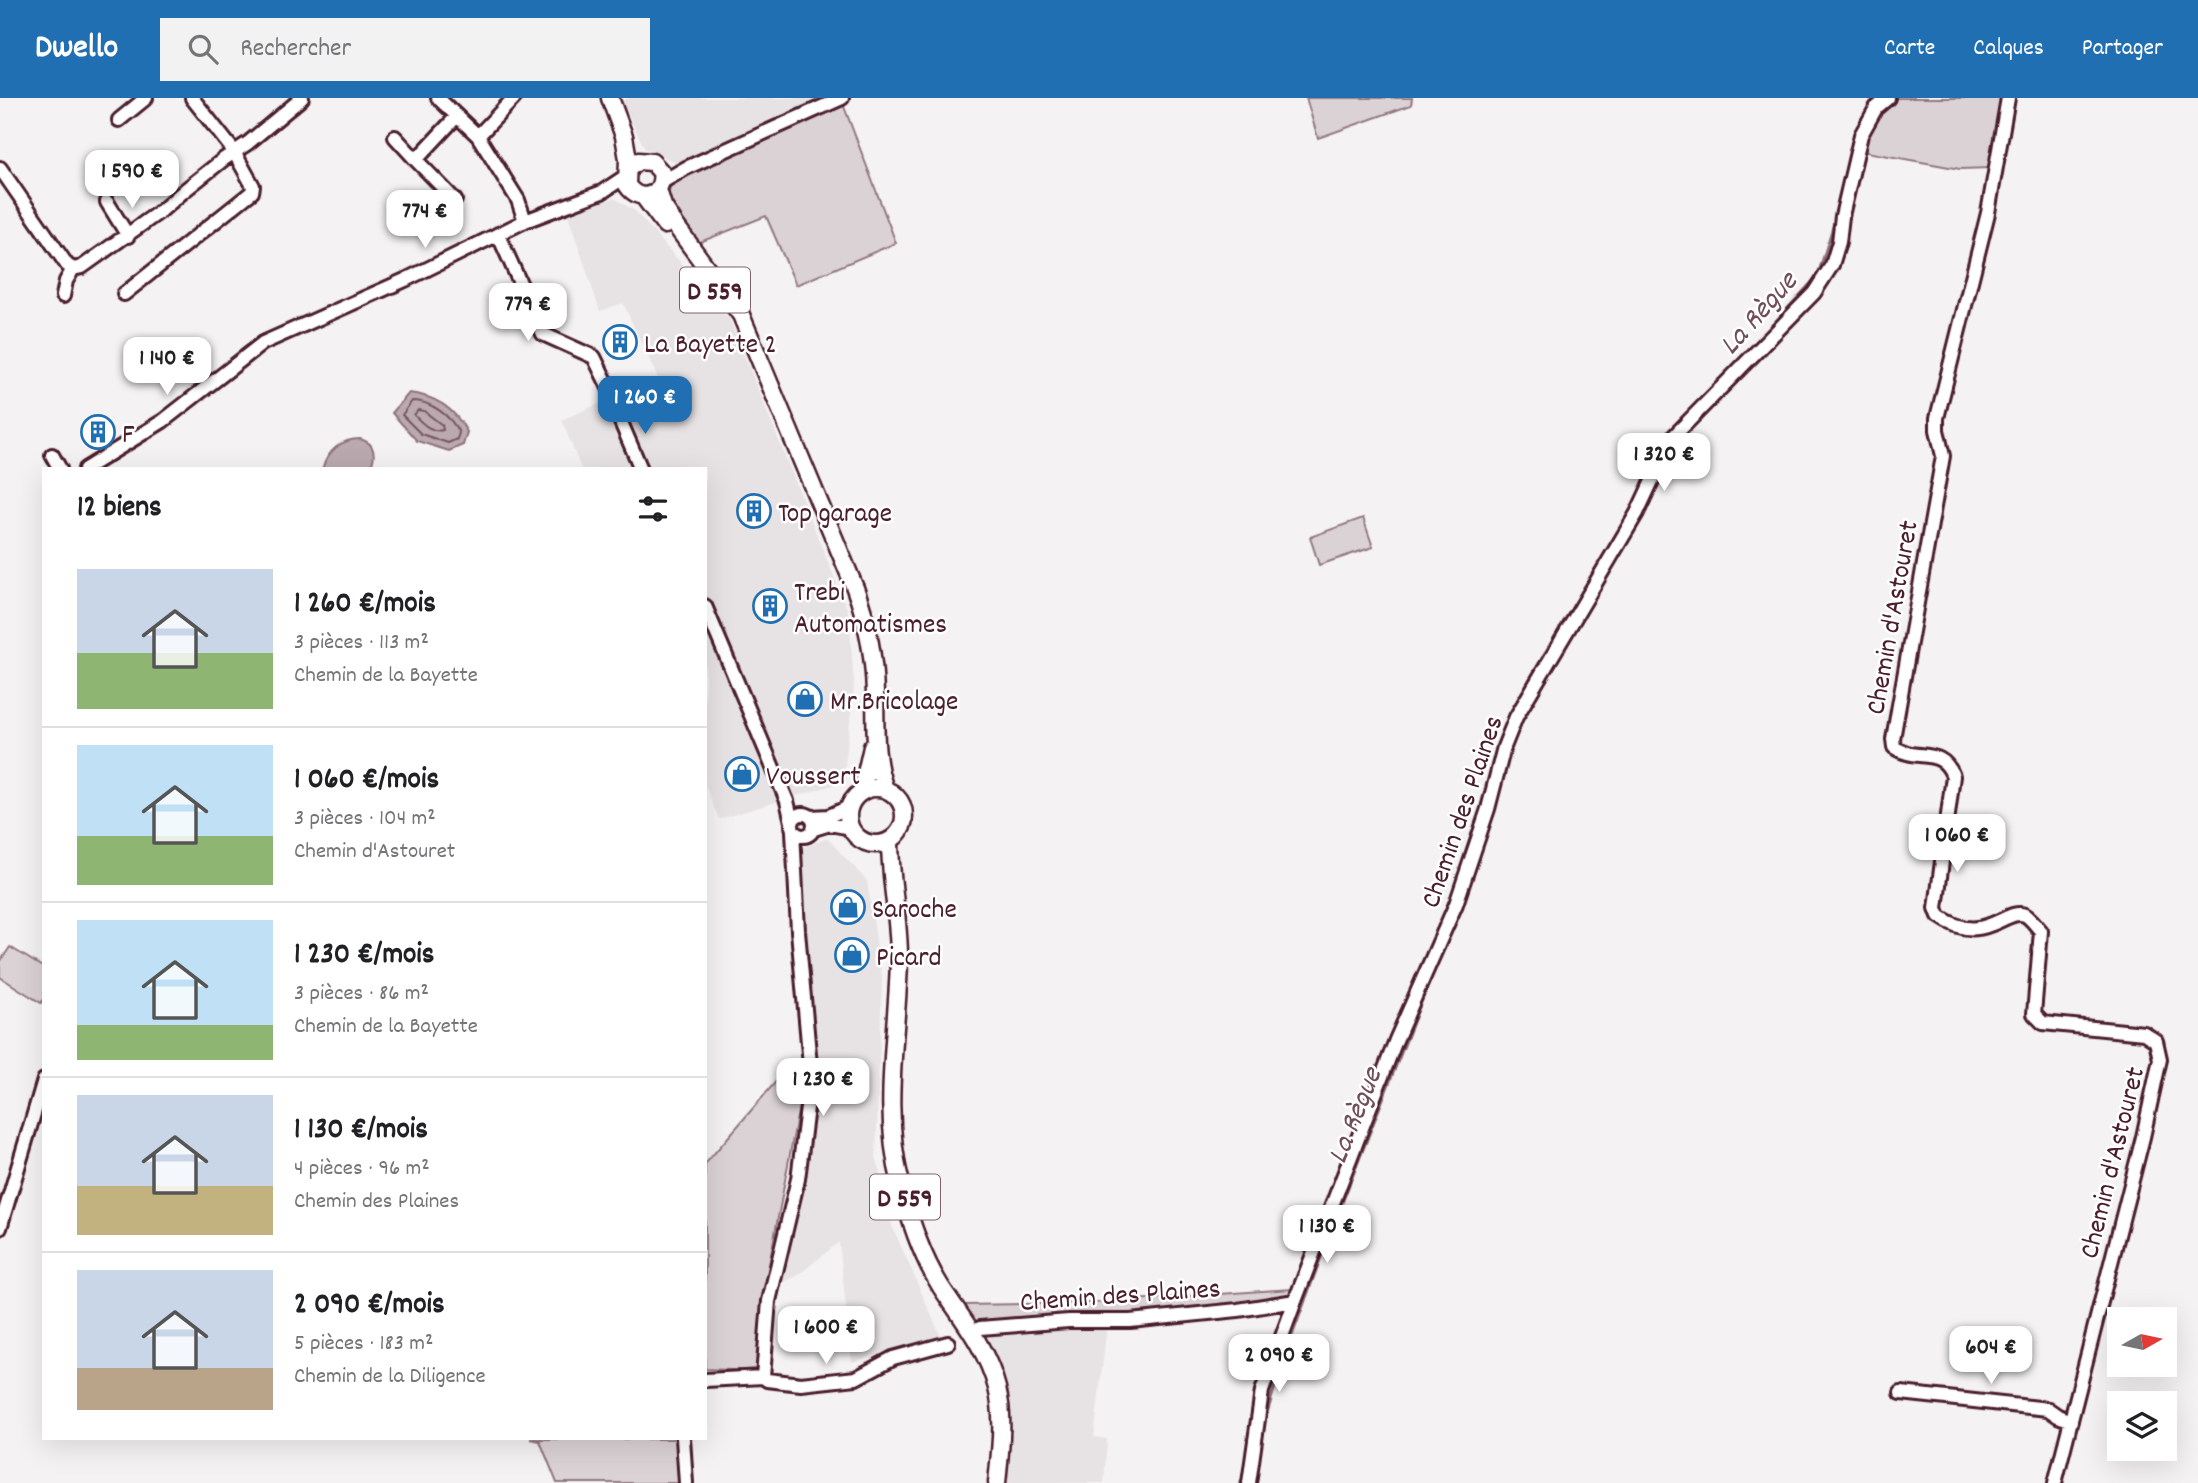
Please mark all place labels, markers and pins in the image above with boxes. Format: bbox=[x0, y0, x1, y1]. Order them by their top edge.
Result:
pin: 1 590 € bbox=[67, 150, 197, 210]
pin: 774 € bbox=[376, 190, 474, 250]
pin: 779 € bbox=[479, 284, 577, 343]
building icon: La Bayette 2 bbox=[601, 323, 639, 361]
place label: La Bayette 2 bbox=[644, 327, 777, 367]
pin: 1 140 € bbox=[102, 338, 232, 397]
pin: 1 260 € bbox=[580, 376, 710, 436]
building icon: F bbox=[79, 413, 117, 451]
place label: F bbox=[122, 417, 135, 457]
pin: 1 320 € bbox=[1599, 434, 1729, 493]
building icon: Top garage bbox=[735, 492, 773, 530]
place label: Top garage bbox=[778, 496, 892, 536]
place label: Trebi Automatismes bbox=[794, 575, 947, 647]
building icon: Trebi Automatismes bbox=[751, 587, 789, 625]
shop icon: Mr.Bricolage bbox=[786, 680, 824, 718]
place label: Mr.Bricolage bbox=[830, 684, 958, 724]
shop icon: Voussert bbox=[723, 755, 761, 793]
place label: Voussert bbox=[766, 759, 861, 799]
pin: 1 060 € bbox=[1892, 814, 2022, 874]
shop icon: Saroche bbox=[829, 888, 867, 926]
place label: Saroche bbox=[872, 892, 957, 932]
shop icon: Picard bbox=[833, 936, 871, 974]
place label: Picard bbox=[876, 940, 942, 980]
pin: 1 230 € bbox=[758, 1058, 888, 1118]
pin: 1 130 € bbox=[1262, 1206, 1392, 1265]
pin: 1 600 € bbox=[761, 1306, 891, 1366]
pin: 604 € bbox=[1942, 1326, 2040, 1386]
pin: 2 090 € bbox=[1214, 1334, 1344, 1394]

